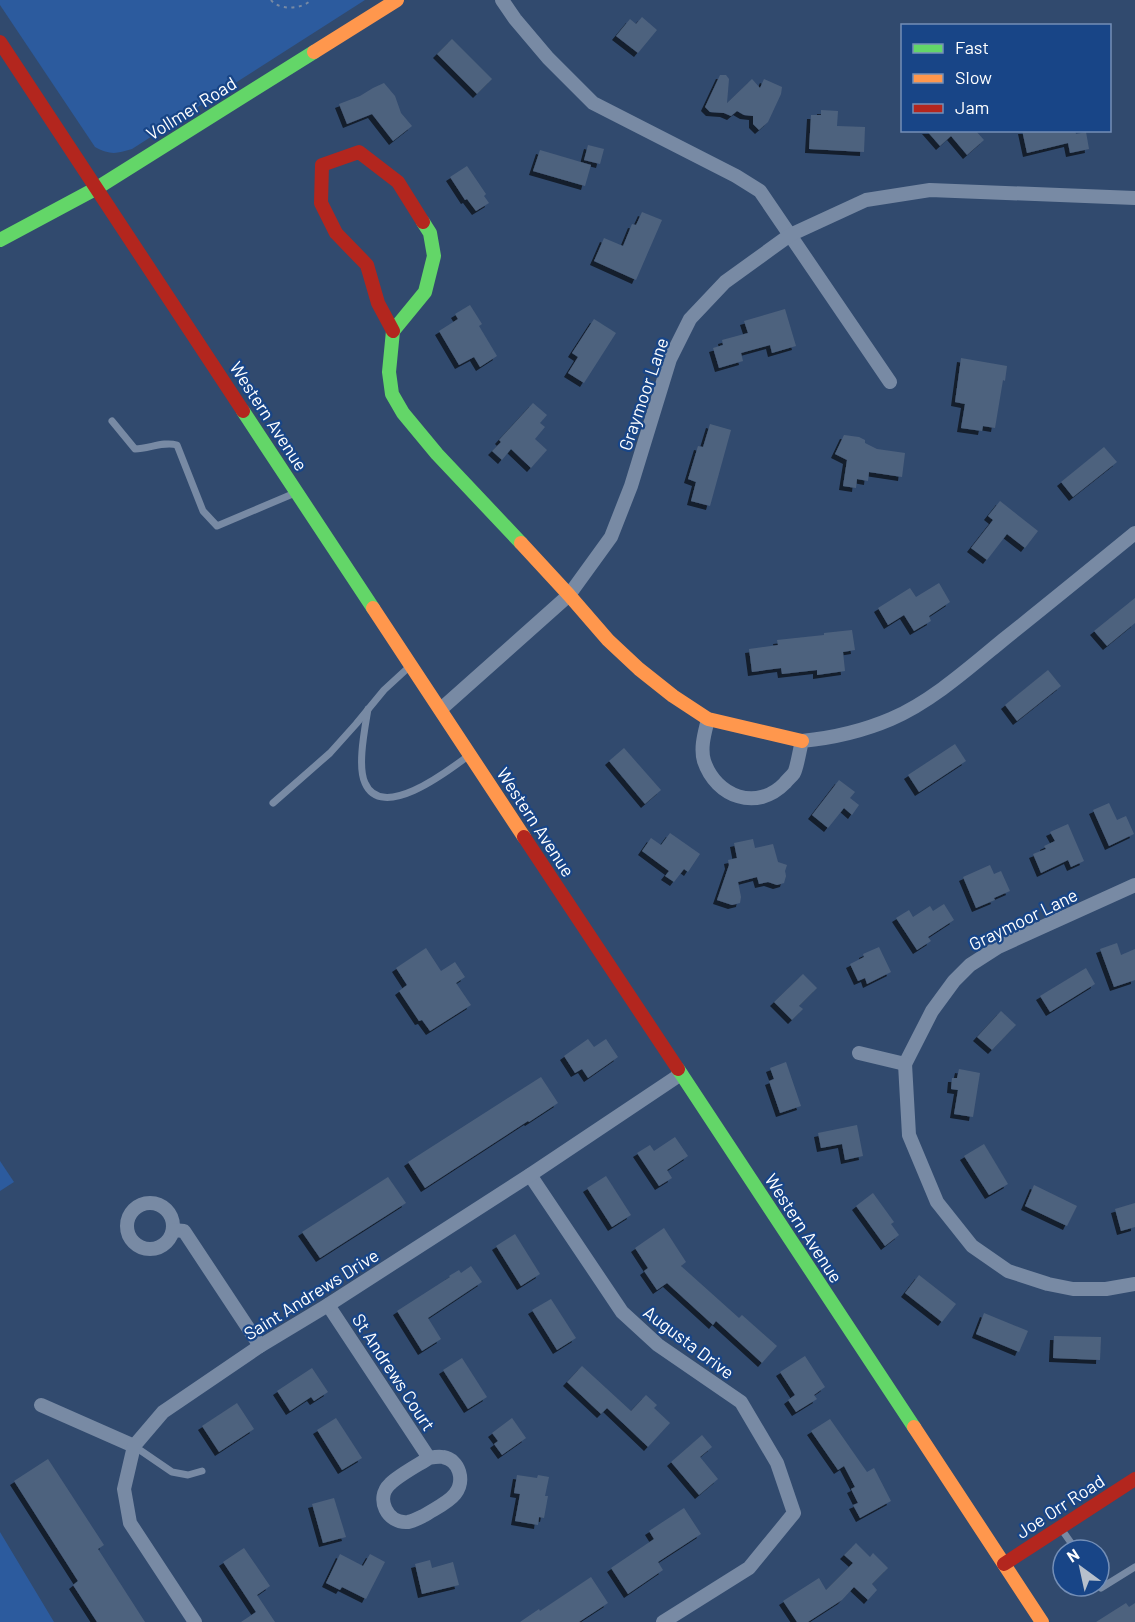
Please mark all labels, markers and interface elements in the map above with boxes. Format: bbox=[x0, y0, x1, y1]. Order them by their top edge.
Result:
legend bbox=[901, 24, 1111, 132]
text: Fast bbox=[955, 36, 989, 58]
text: Slow bbox=[955, 66, 992, 88]
street label: Vollmer Road bbox=[142, 72, 240, 144]
text: Jam bbox=[955, 96, 989, 118]
street label: Graymoor Lane bbox=[613, 335, 673, 453]
street label: Western Avenue bbox=[225, 357, 313, 475]
street label: Western Avenue bbox=[492, 763, 580, 881]
street label: Graymoor Lane bbox=[965, 883, 1081, 955]
street label: Western Avenue bbox=[760, 1169, 848, 1287]
street label: Saint Andrews Drive bbox=[239, 1244, 383, 1344]
street label: Augusta Drive bbox=[639, 1301, 739, 1383]
street label: St Andrews Court bbox=[348, 1309, 440, 1435]
street label: Joe Orr Road bbox=[1012, 1469, 1108, 1543]
north arrow bbox=[1051, 1538, 1111, 1598]
text: N bbox=[1063, 1544, 1082, 1566]

